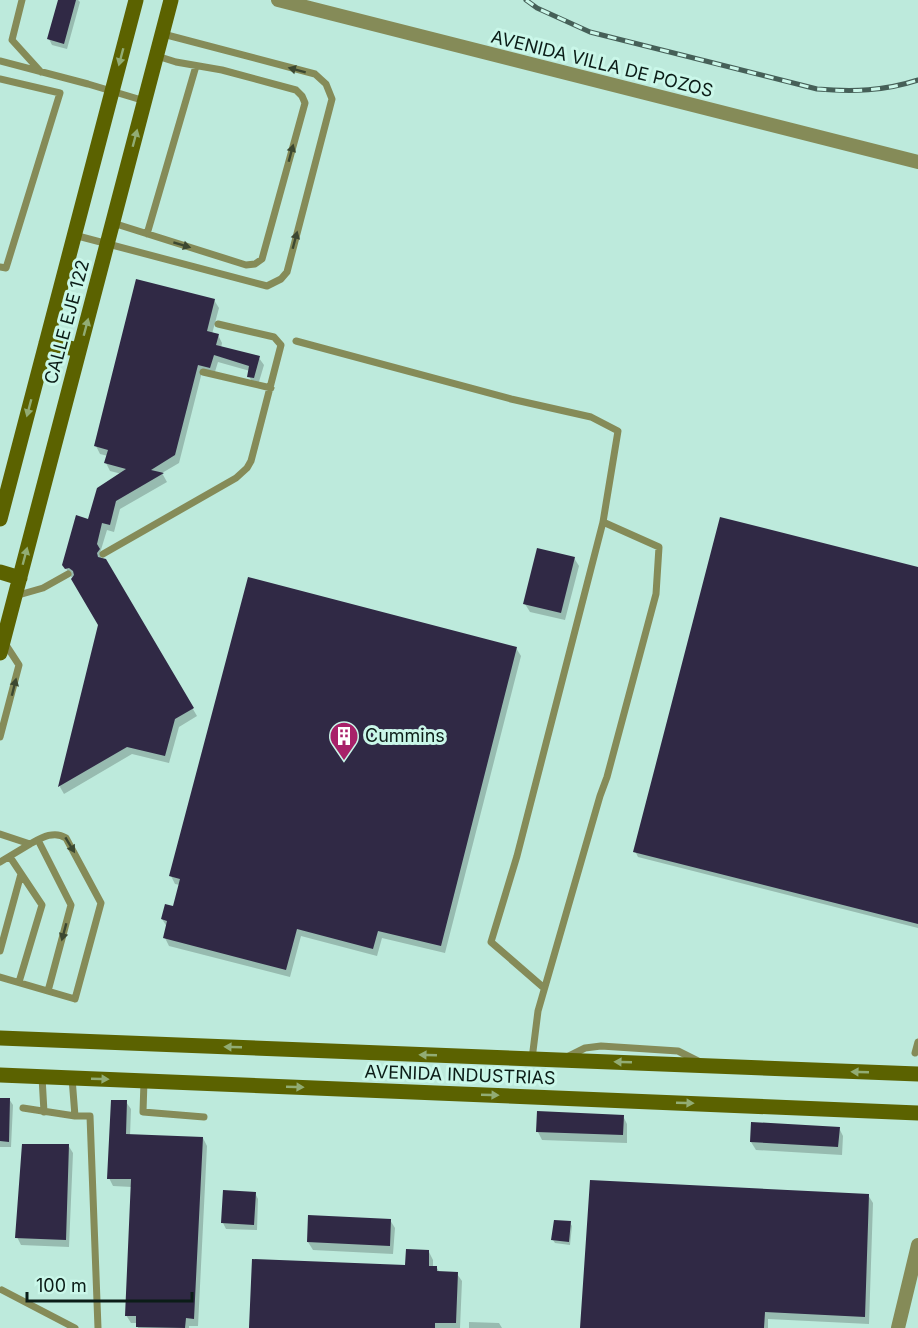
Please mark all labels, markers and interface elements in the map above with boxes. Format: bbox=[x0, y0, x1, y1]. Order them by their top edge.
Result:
street label: AVENIDA VILLA DE POZOS bbox=[489, 26, 715, 101]
one-way arrow bbox=[116, 48, 125, 66]
one-way arrow bbox=[288, 64, 307, 74]
one-way arrow bbox=[131, 129, 140, 147]
one-way arrow bbox=[287, 143, 297, 162]
one-way arrow bbox=[291, 231, 301, 249]
one-way arrow bbox=[173, 241, 191, 250]
street label: CALLE EJE 122 bbox=[40, 257, 93, 386]
one-way arrow bbox=[81, 318, 91, 336]
one-way arrow bbox=[24, 399, 33, 417]
one-way arrow bbox=[21, 547, 31, 565]
one-way arrow bbox=[9, 678, 19, 697]
building icon: Cummins bbox=[328, 720, 360, 762]
place label: Cummins bbox=[365, 725, 445, 746]
one-way arrow bbox=[64, 837, 75, 854]
one-way arrow bbox=[58, 923, 68, 941]
one-way arrow bbox=[224, 1042, 243, 1051]
one-way arrow bbox=[418, 1050, 437, 1059]
one-way arrow bbox=[613, 1058, 632, 1067]
street label: AVENIDA INDUSTRIAS bbox=[364, 1061, 556, 1088]
one-way arrow bbox=[850, 1067, 869, 1076]
one-way arrow bbox=[91, 1075, 110, 1084]
one-way arrow bbox=[286, 1083, 305, 1092]
one-way arrow bbox=[481, 1091, 500, 1100]
one-way arrow bbox=[675, 1099, 694, 1108]
scale bar bbox=[27, 1265, 192, 1303]
text: 100 m bbox=[36, 1275, 87, 1296]

